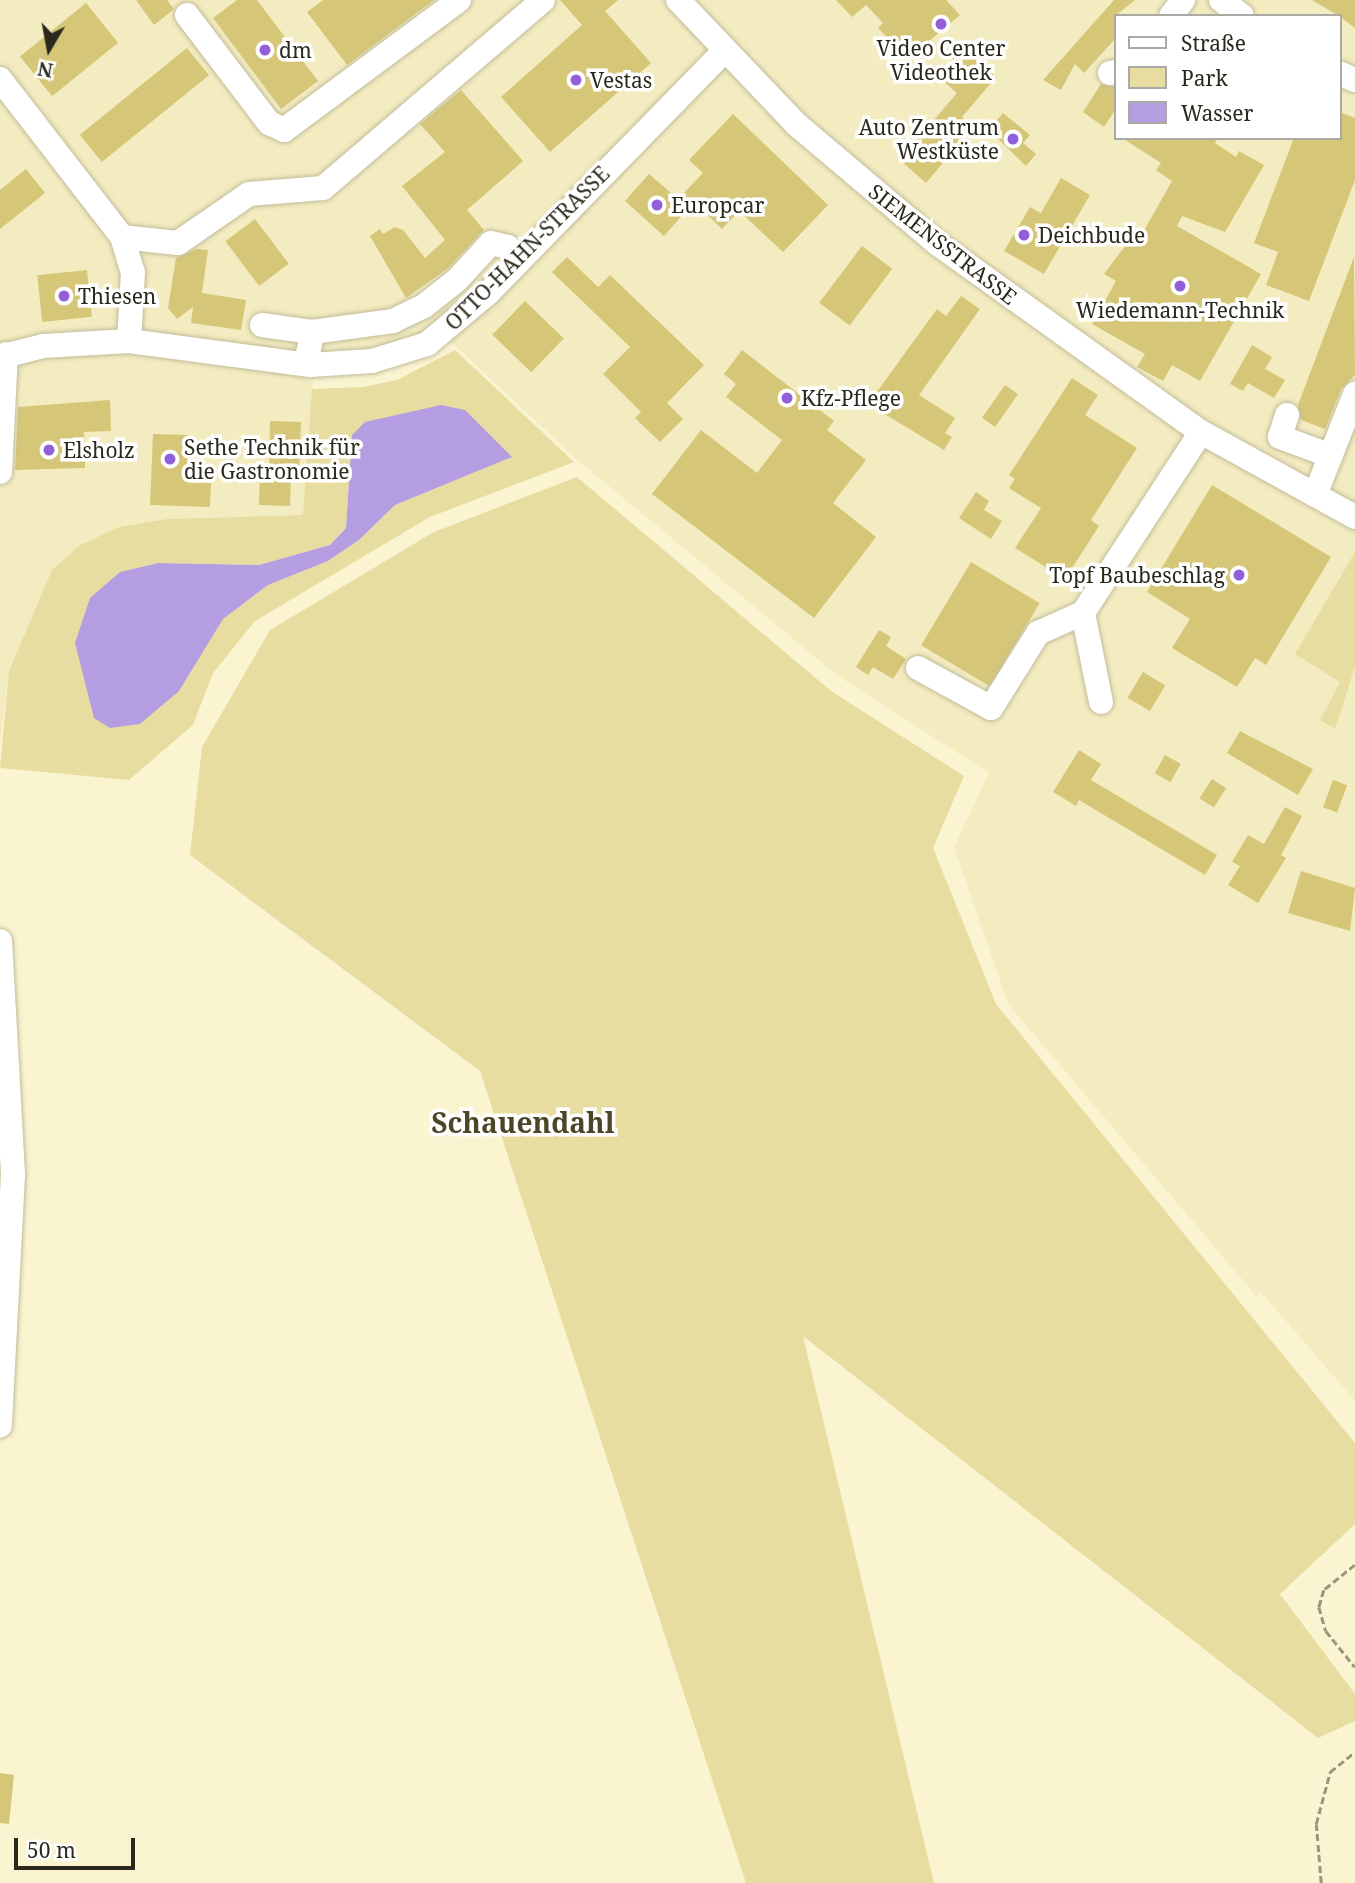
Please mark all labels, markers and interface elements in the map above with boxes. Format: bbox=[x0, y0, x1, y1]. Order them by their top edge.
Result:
north arrow bbox=[14, 14, 84, 84]
legend bbox=[1114, 14, 1341, 140]
marker: Video Center Videothek bbox=[933, 16, 949, 32]
text: Straße bbox=[1181, 29, 1246, 57]
place label: Video Center Videothek bbox=[877, 35, 1005, 85]
place label: dm bbox=[279, 37, 312, 63]
marker: dm bbox=[257, 42, 273, 58]
text: N bbox=[36, 56, 55, 84]
text: Park bbox=[1181, 64, 1228, 92]
place label: Vestas bbox=[590, 67, 652, 93]
marker: Vestas bbox=[568, 72, 584, 88]
text: Wasser bbox=[1181, 99, 1253, 127]
place label: Auto Zentrum Westküste bbox=[859, 114, 999, 164]
marker: Auto Zentrum Westküste bbox=[1005, 131, 1021, 147]
street label: OTTO-HAHN-STRASSE bbox=[440, 161, 614, 335]
street label: SIEMENSSTRASSE bbox=[864, 178, 1022, 310]
place label: Europcar bbox=[671, 192, 764, 218]
marker: Europcar bbox=[649, 197, 665, 213]
place label: Deichbude bbox=[1038, 222, 1145, 248]
marker: Deichbude bbox=[1016, 227, 1032, 243]
marker: Wiedemann-Technik bbox=[1172, 278, 1188, 294]
place label: Thiesen bbox=[78, 283, 156, 309]
marker: Thiesen bbox=[56, 288, 72, 304]
place label: Wiedemann-Technik bbox=[1076, 297, 1284, 323]
place label: Kfz-Pflege bbox=[801, 385, 901, 411]
marker: Kfz-Pflege bbox=[779, 390, 795, 406]
place label: Sethe Technik für die Gastronomie bbox=[184, 434, 360, 484]
place label: Elsholz bbox=[63, 437, 135, 463]
marker: Elsholz bbox=[41, 442, 57, 458]
marker: Sethe Technik für die Gastronomie bbox=[162, 451, 178, 467]
place label: Topf Baubeschlag bbox=[1049, 562, 1225, 588]
marker: Topf Baubeschlag bbox=[1231, 567, 1247, 583]
district label: Schauendahl bbox=[431, 1105, 615, 1139]
scale bar bbox=[18, 1824, 138, 1868]
text: 50 m bbox=[27, 1836, 76, 1864]

